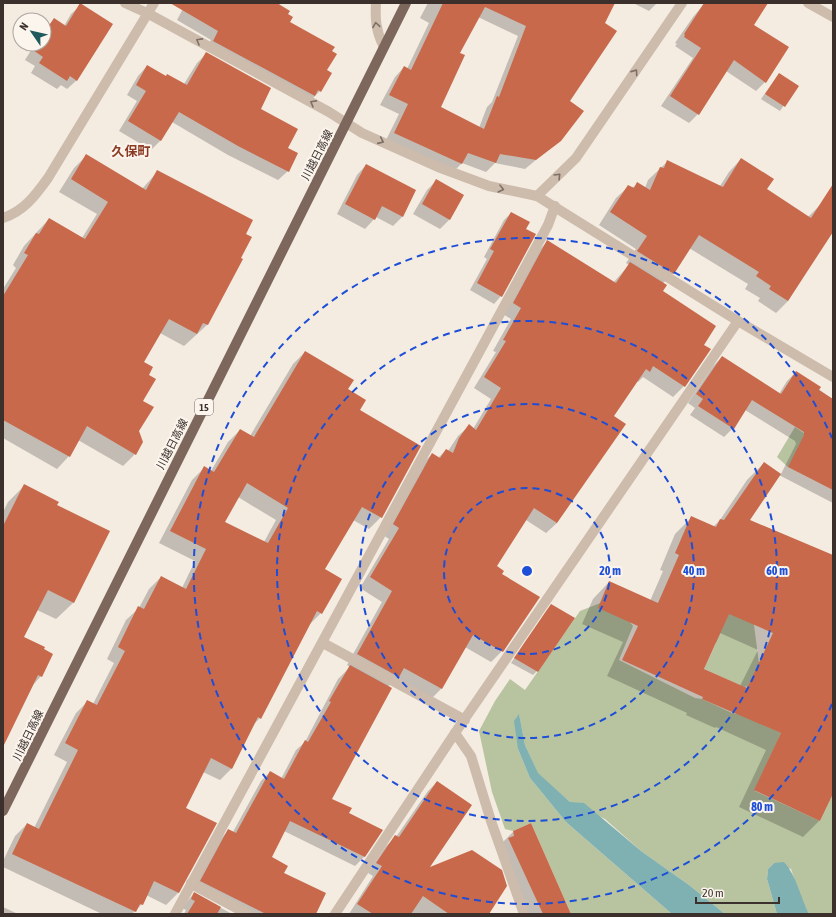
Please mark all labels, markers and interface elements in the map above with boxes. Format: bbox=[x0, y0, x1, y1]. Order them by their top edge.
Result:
north arrow bbox=[12, 12, 52, 52]
text: N bbox=[17, 20, 31, 32]
one-way arrow bbox=[373, 22, 381, 28]
one-way arrow bbox=[196, 38, 203, 46]
one-way arrow bbox=[630, 69, 637, 76]
one-way arrow bbox=[310, 101, 317, 108]
street label: 川越日高線 bbox=[299, 128, 335, 182]
one-way arrow bbox=[376, 136, 384, 144]
district label: 久保町 bbox=[111, 144, 151, 159]
one-way arrow bbox=[553, 173, 561, 181]
one-way arrow bbox=[498, 184, 505, 193]
road number: 15 bbox=[195, 399, 213, 415]
street label: 川越日高線 bbox=[154, 417, 190, 471]
centre of rings bbox=[520, 564, 534, 578]
text: 20 m bbox=[599, 564, 621, 578]
text: 40 m bbox=[682, 564, 705, 578]
text: 60 m bbox=[766, 564, 788, 578]
street label: 川越日高線 bbox=[11, 708, 45, 762]
text: 80 m bbox=[751, 800, 773, 814]
scale bar bbox=[696, 879, 779, 905]
text: 20 m bbox=[702, 886, 724, 900]

